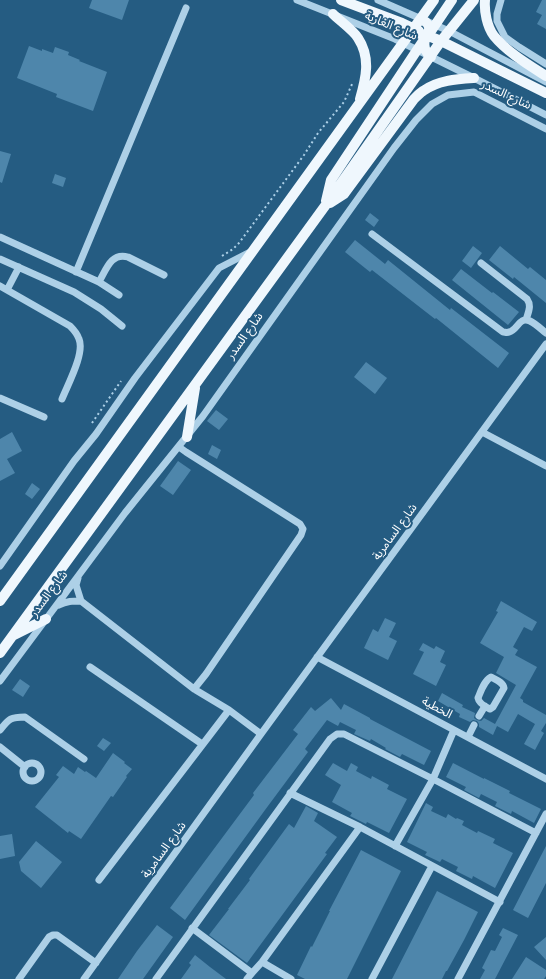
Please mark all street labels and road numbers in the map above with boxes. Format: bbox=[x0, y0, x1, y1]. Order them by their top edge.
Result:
street label: شارع الغارية bbox=[362, 8, 420, 44]
street label: شارع السدر bbox=[479, 77, 533, 113]
street label: شارع السدر bbox=[224, 310, 266, 362]
street label: شارع السامرية bbox=[370, 501, 420, 563]
street label: شارع السدر bbox=[27, 568, 71, 620]
street label: الخطية bbox=[419, 694, 455, 722]
street label: شارع السامرية bbox=[139, 819, 189, 881]

